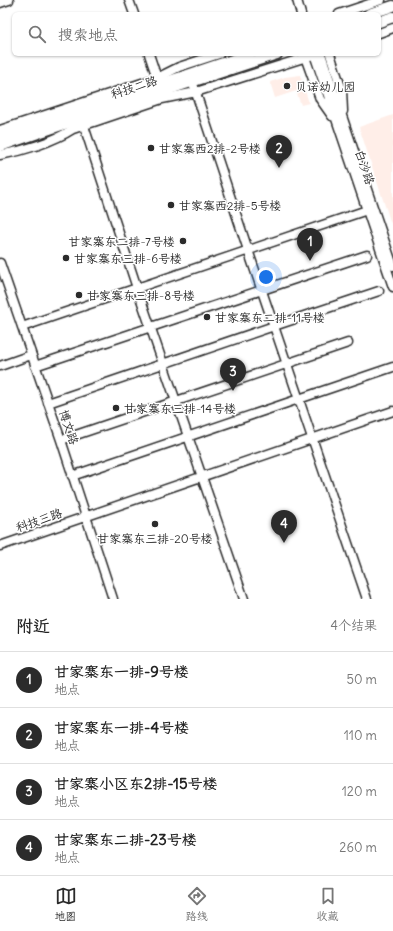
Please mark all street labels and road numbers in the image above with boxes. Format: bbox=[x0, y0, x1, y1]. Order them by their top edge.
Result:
street label: 科技二路 bbox=[109, 72, 159, 102]
street label: 白沙路 bbox=[352, 148, 378, 186]
street label: 博文路 bbox=[56, 408, 82, 446]
street label: 科技三路 bbox=[14, 505, 64, 535]

